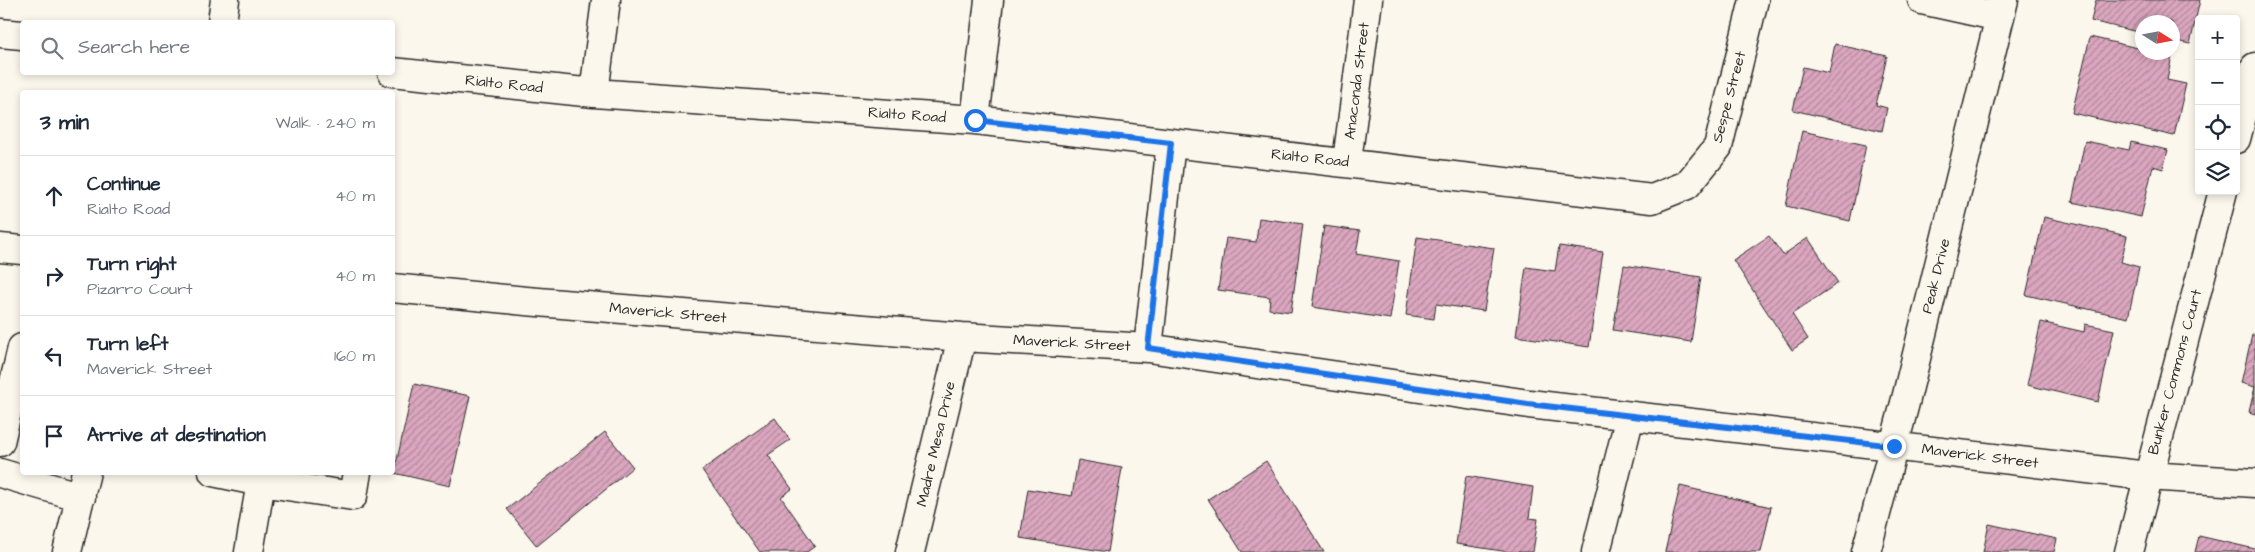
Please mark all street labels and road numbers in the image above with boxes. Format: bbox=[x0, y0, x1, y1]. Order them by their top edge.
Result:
street label: Anaconda Street bbox=[1339, 21, 1375, 141]
street label: Sespe Street bbox=[1707, 49, 1751, 145]
street label: Rialto Road bbox=[464, 69, 544, 99]
street label: Rialto Road bbox=[867, 102, 947, 128]
street label: Rialto Road bbox=[1270, 143, 1350, 173]
street label: Peak Drive bbox=[1917, 236, 1955, 316]
street label: Bunker Commons Court bbox=[2143, 287, 2207, 457]
street label: Maverick Street bbox=[609, 297, 727, 329]
street label: Maverick Street bbox=[1013, 329, 1131, 357]
street label: Madre Mesa Drive bbox=[911, 379, 961, 509]
street label: Maverick Street bbox=[1920, 438, 2040, 474]

